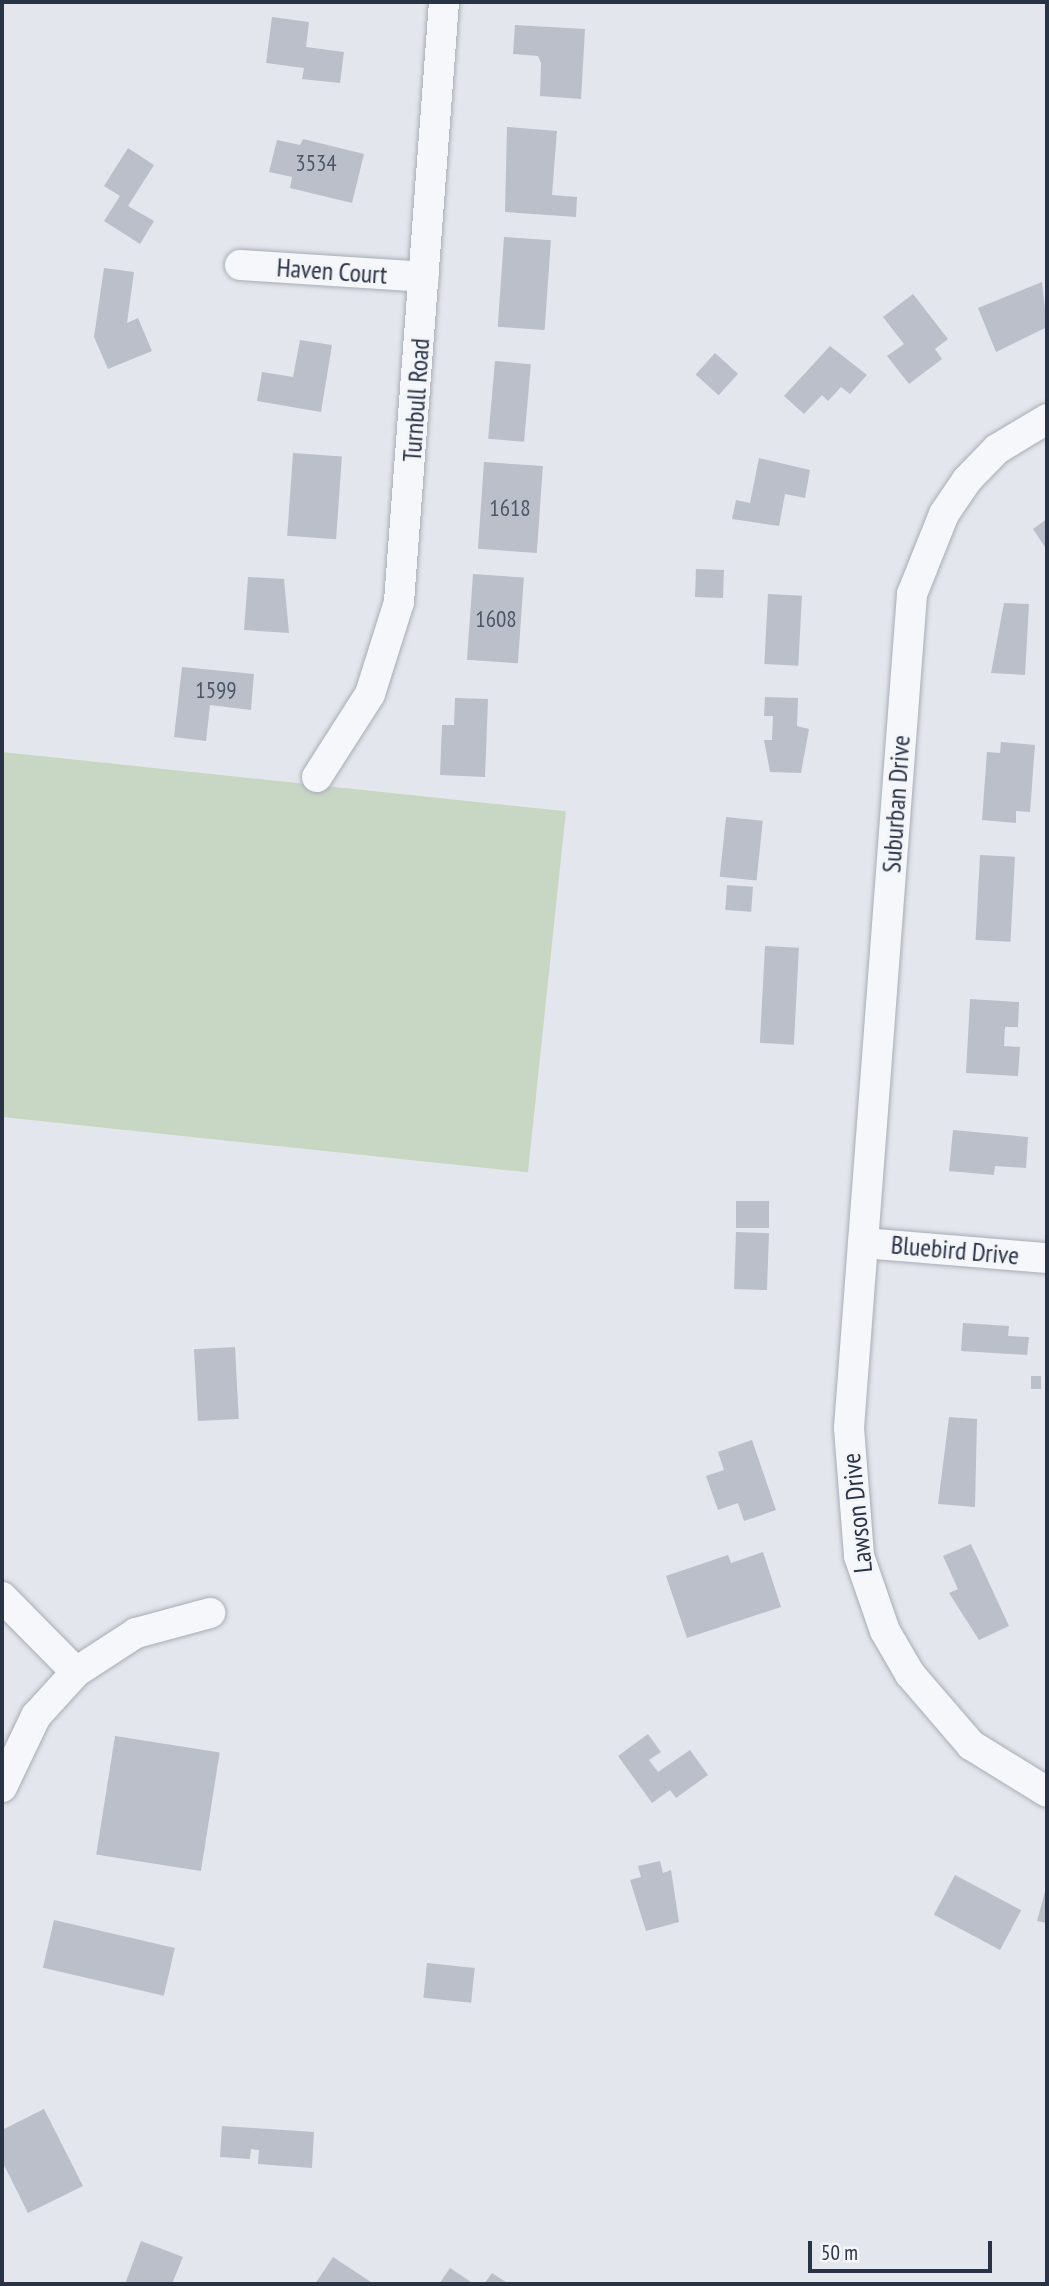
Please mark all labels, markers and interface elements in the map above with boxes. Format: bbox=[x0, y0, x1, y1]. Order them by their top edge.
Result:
house number: 3534 bbox=[295, 149, 337, 177]
street label: Haven Court bbox=[276, 252, 388, 290]
street label: Turnbull Road bbox=[396, 337, 436, 463]
house number: 1618 bbox=[489, 494, 531, 522]
house number: 1608 bbox=[475, 605, 517, 633]
house number: 1599 bbox=[195, 676, 237, 704]
street label: Suburban Drive bbox=[876, 734, 916, 874]
street label: Bluebird Drive bbox=[890, 1229, 1020, 1271]
street label: Lawson Drive bbox=[835, 1452, 879, 1574]
scale bar bbox=[811, 2226, 995, 2270]
text: 50 m bbox=[821, 2239, 858, 2266]

